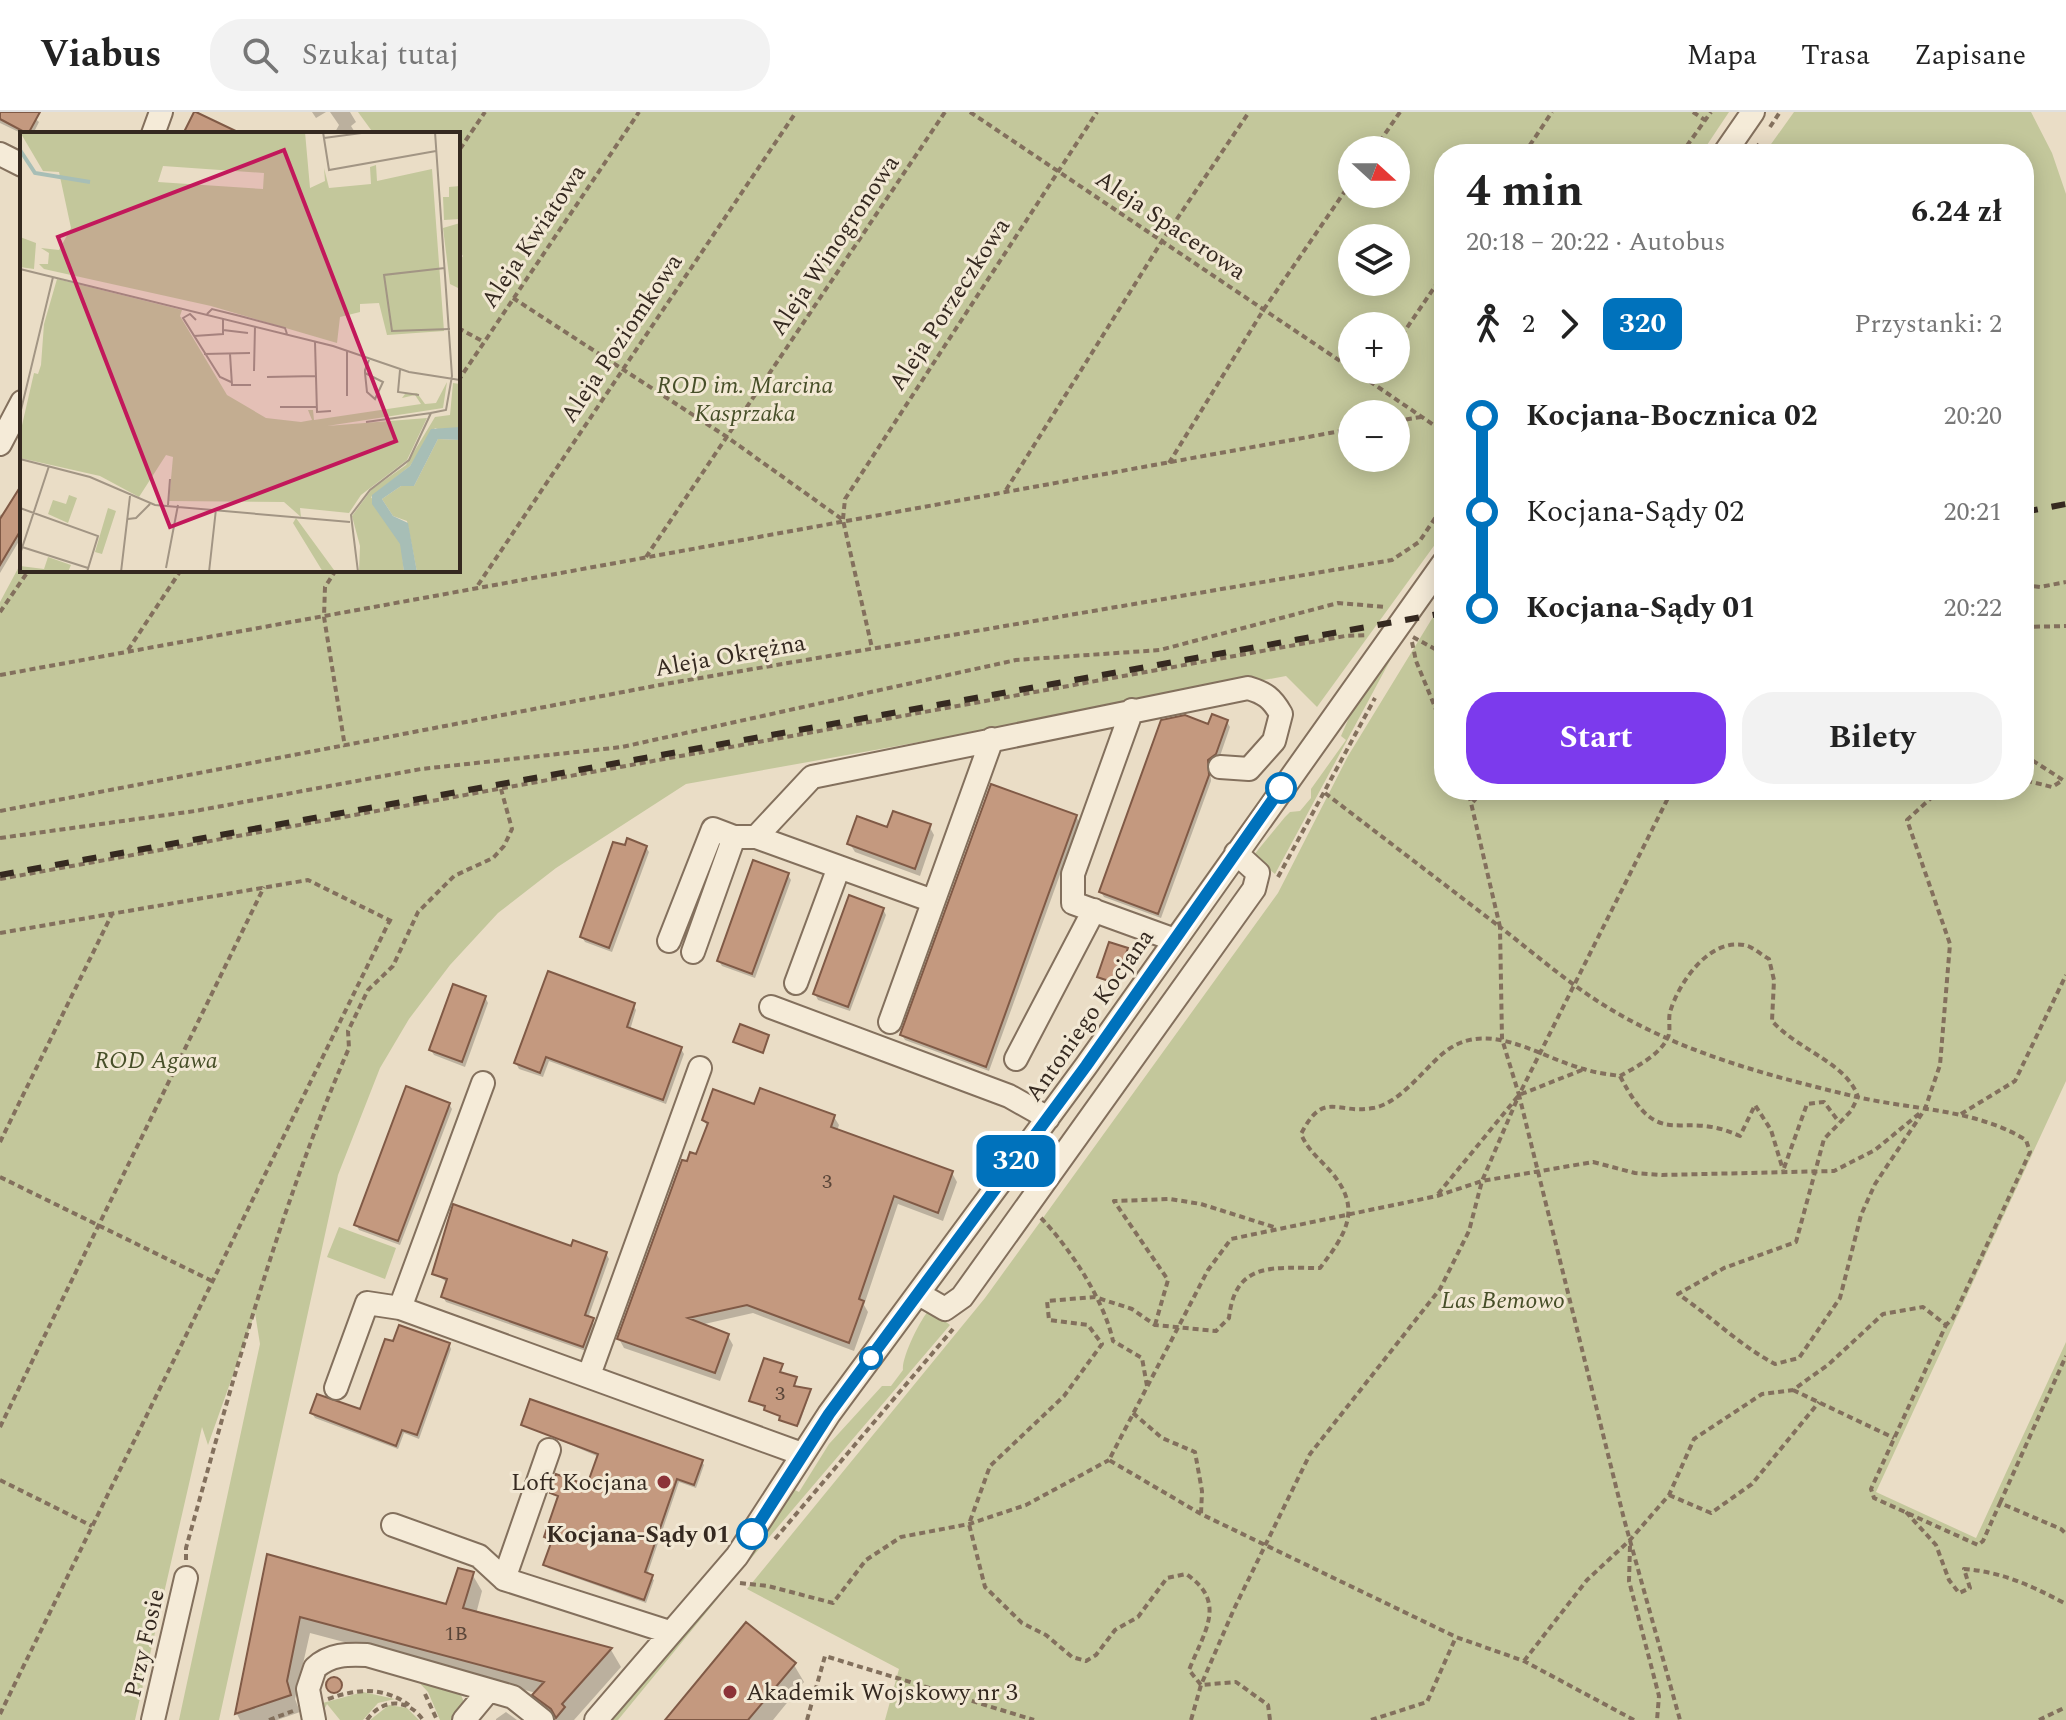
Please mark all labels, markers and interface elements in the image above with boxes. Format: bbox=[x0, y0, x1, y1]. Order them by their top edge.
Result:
search box bbox=[210, 19, 770, 91]
text: Viabus bbox=[40, 26, 162, 84]
text: Szukaj tutaj bbox=[302, 32, 459, 78]
icon: search bbox=[238, 33, 282, 77]
text: Mapa bbox=[1687, 34, 1757, 77]
text: Trasa bbox=[1801, 34, 1870, 77]
text: Zapisane bbox=[1914, 34, 2026, 77]
inset map bbox=[20, 132, 460, 572]
north arrow bbox=[1338, 136, 1410, 208]
map controls bbox=[1338, 136, 1410, 472]
street label: Aleja Winogronowa bbox=[761, 148, 909, 343]
street label: Aleja Kwiatowa bbox=[472, 157, 596, 316]
text: 4 min bbox=[1466, 158, 1583, 225]
street label: Aleja Spacerowa bbox=[1088, 162, 1253, 290]
text: 6.24 zł bbox=[1911, 189, 2002, 235]
street label: Aleja Porzeczkowa bbox=[880, 210, 1020, 398]
text: 20:18 – 20:22 · Autobus bbox=[1466, 222, 1726, 262]
button: layers bbox=[1338, 224, 1410, 296]
street label: Aleja Poziomkowa bbox=[552, 246, 692, 431]
icon: walk bbox=[1466, 302, 1510, 346]
icon: forward bbox=[1547, 302, 1591, 346]
text: 320 bbox=[1619, 302, 1666, 345]
text: 2 bbox=[1522, 304, 1535, 344]
text: Przystanki: 2 bbox=[1854, 304, 2002, 344]
button: + bbox=[1338, 312, 1410, 384]
park label: ROD im. Marcina Kasprzaka bbox=[657, 368, 833, 432]
text: Kocjana-Bocznica 02 bbox=[1526, 393, 1818, 439]
text: 20:20 bbox=[1943, 396, 2002, 436]
button: − bbox=[1338, 400, 1410, 472]
text: Kocjana-Sądy 02 bbox=[1526, 489, 1744, 535]
text: 20:21 bbox=[1943, 492, 2002, 532]
text: Kocjana-Sądy 01 bbox=[1526, 585, 1756, 631]
text: 20:22 bbox=[1943, 588, 2002, 628]
street label: Aleja Okrężna bbox=[652, 625, 809, 687]
button: Start bbox=[1466, 692, 1726, 784]
button: Bilety bbox=[1742, 692, 2002, 784]
unlabelled marker bbox=[1266, 773, 1296, 803]
street label: Antoniego Kocjana bbox=[1016, 921, 1163, 1110]
park label: ROD Agawa bbox=[94, 1043, 218, 1079]
line badge: 320 bbox=[970, 1135, 1062, 1187]
text: 320 bbox=[992, 1139, 1040, 1182]
house number: 3 bbox=[822, 1167, 832, 1197]
park label: Las Bemowo bbox=[1441, 1283, 1565, 1319]
unlabelled marker bbox=[860, 1347, 882, 1369]
house number: 3 bbox=[775, 1379, 785, 1409]
place label: Loft Kocjana bbox=[511, 1465, 648, 1501]
marker: Loft Kocjana bbox=[655, 1473, 673, 1491]
place label: Kocjana-Sądy 01 bbox=[546, 1517, 730, 1553]
marker: Kocjana-Sądy 01 bbox=[737, 1519, 767, 1549]
street label: Przy Fosie bbox=[115, 1586, 175, 1701]
house number: 1B bbox=[444, 1619, 468, 1649]
place label: Akademik Wojskowy nr 3 bbox=[746, 1675, 1018, 1711]
marker: Akademik Wojskowy nr 3 bbox=[721, 1683, 739, 1701]

